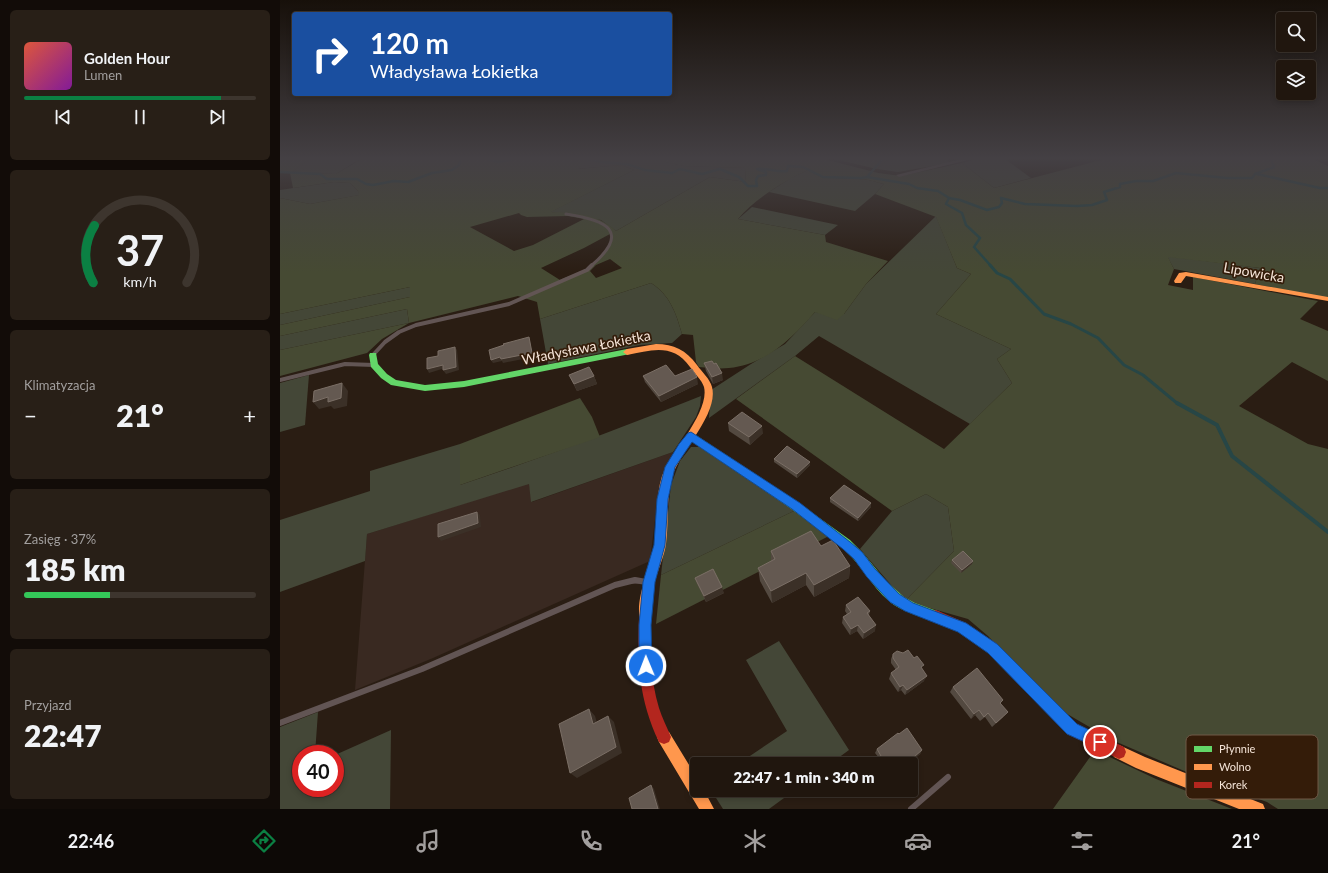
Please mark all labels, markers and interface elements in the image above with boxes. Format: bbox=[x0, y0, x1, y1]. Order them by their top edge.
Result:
map controls bbox=[1276, 12, 1316, 100]
button: search bbox=[1276, 12, 1316, 52]
text: 120 m bbox=[370, 26, 449, 60]
icon: right bbox=[304, 28, 356, 80]
text: Golden Hour bbox=[84, 49, 170, 67]
text: Władysława Łokietka bbox=[370, 60, 538, 82]
button: layers bbox=[1276, 60, 1316, 100]
text: Lumen bbox=[84, 67, 122, 83]
icon: previous bbox=[52, 106, 74, 128]
icon: pause bbox=[129, 106, 151, 128]
icon: next bbox=[206, 106, 228, 128]
text: 37 bbox=[116, 224, 164, 274]
street label: Lipowicka bbox=[1222, 258, 1286, 286]
text: km/h bbox=[123, 272, 157, 289]
street label: Władysława Łokietka bbox=[520, 326, 652, 368]
text: Klimatyzacja bbox=[24, 377, 95, 393]
text: 21° bbox=[116, 397, 164, 433]
text: − bbox=[24, 402, 37, 429]
text: + bbox=[243, 402, 256, 429]
text: Zasięg · 37% bbox=[24, 531, 96, 547]
text: 185 km bbox=[24, 551, 125, 587]
position arrow bbox=[625, 645, 667, 687]
text: Przyjazd bbox=[24, 697, 72, 713]
text: 22:47 bbox=[24, 717, 102, 753]
pin bbox=[1083, 725, 1117, 759]
icon: arrive bbox=[1089, 731, 1111, 753]
legend bbox=[1186, 735, 1318, 799]
text: Płynnie bbox=[1219, 742, 1256, 755]
speed limit sign: 40 bbox=[292, 745, 344, 797]
text: Wolno bbox=[1219, 760, 1251, 773]
text: 22:47 · 1 min · 340 m bbox=[733, 768, 875, 786]
text: Korek bbox=[1219, 778, 1248, 791]
icon: directions bbox=[250, 827, 278, 855]
icon: music bbox=[414, 827, 442, 855]
icon: phone bbox=[577, 827, 605, 855]
icon: climate bbox=[741, 827, 769, 855]
icon: car bbox=[904, 827, 932, 855]
icon: filters bbox=[1068, 827, 1096, 855]
text: 22:46 bbox=[68, 830, 114, 852]
text: 21° bbox=[1232, 830, 1260, 852]

